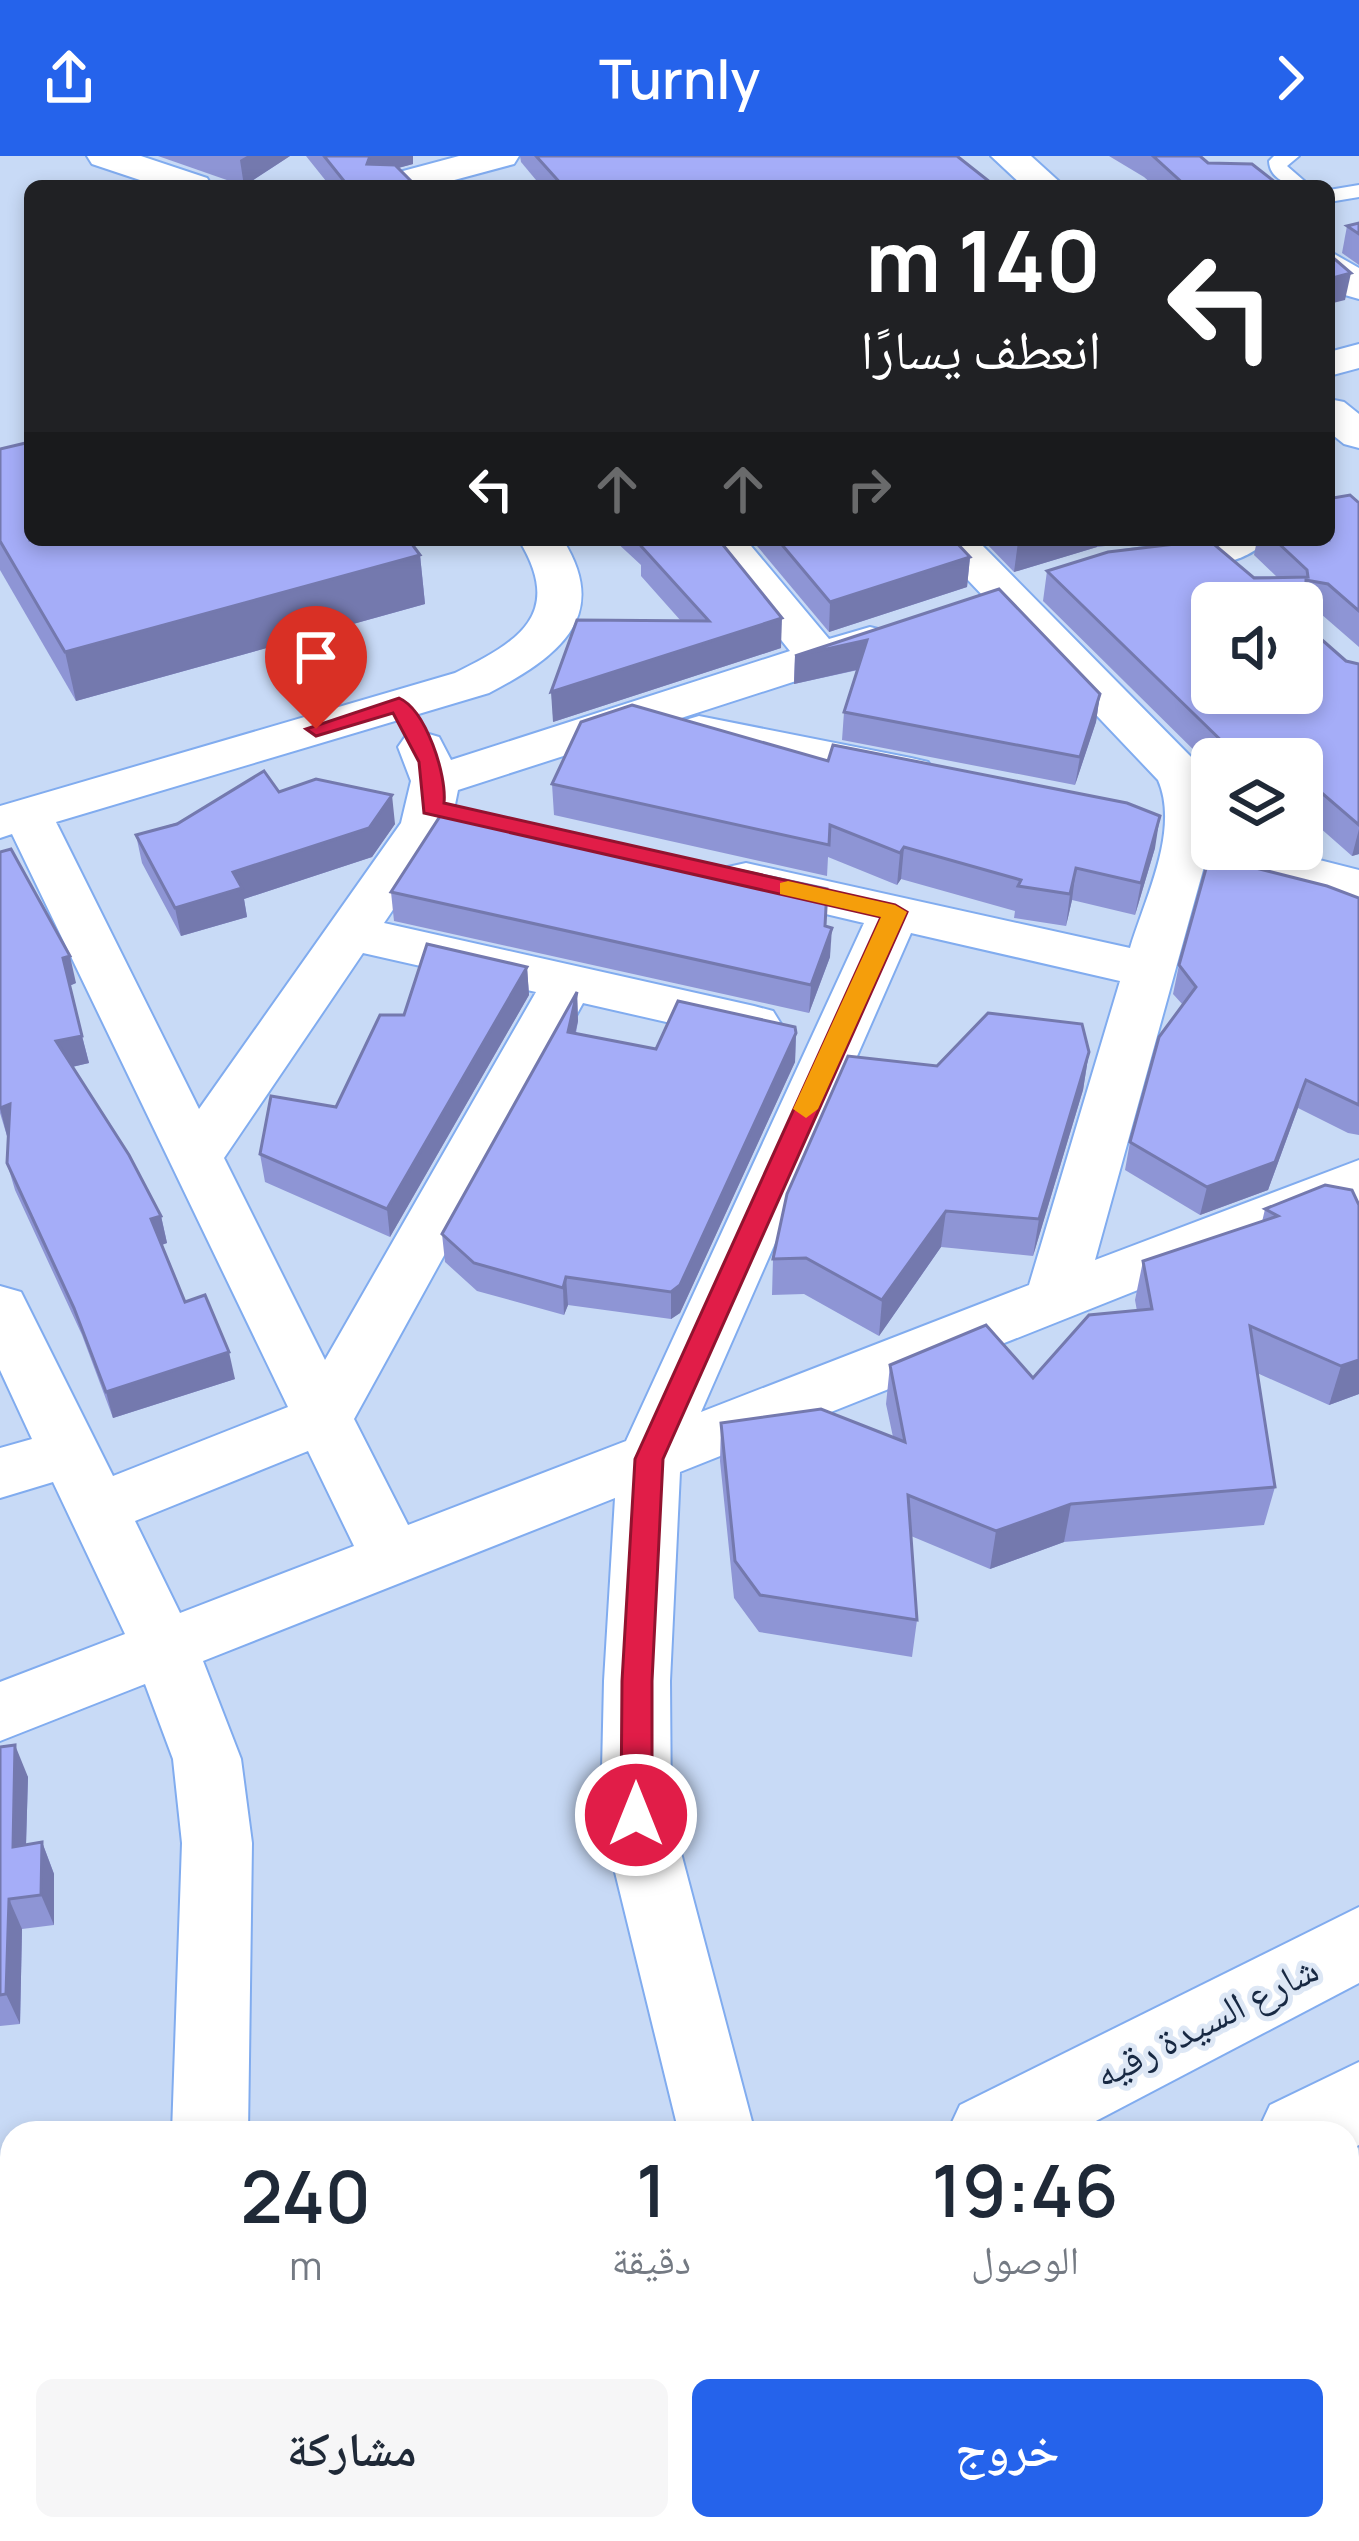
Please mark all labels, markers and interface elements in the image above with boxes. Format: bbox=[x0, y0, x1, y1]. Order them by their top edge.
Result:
text: Turnly bbox=[599, 41, 760, 115]
icon: share bbox=[36, 45, 102, 111]
icon: forward bbox=[1257, 45, 1323, 111]
text: 140 m bbox=[865, 202, 1101, 317]
icon: left bbox=[1143, 228, 1299, 384]
text: انعطف يسارًا bbox=[860, 311, 1101, 385]
icon: left bbox=[458, 456, 524, 522]
icon: ahead bbox=[584, 456, 650, 522]
icon: ahead bbox=[710, 456, 776, 522]
icon: right bbox=[836, 456, 902, 522]
map controls bbox=[1191, 582, 1323, 870]
button: sound bbox=[1191, 582, 1323, 714]
pin bbox=[265, 606, 367, 729]
icon: arrive bbox=[283, 624, 349, 690]
button: layers bbox=[1191, 738, 1323, 870]
position arrow bbox=[573, 1752, 699, 1878]
street label: شارع السيدة رقيه bbox=[1084, 1941, 1327, 2100]
text: 1 bbox=[636, 2140, 666, 2239]
text: 19:46 bbox=[932, 2140, 1118, 2239]
text: 240 bbox=[241, 2146, 371, 2245]
text: دقيقة bbox=[612, 2232, 691, 2286]
text: الوصول bbox=[971, 2232, 1079, 2286]
text: m bbox=[289, 2238, 322, 2292]
button: مشاركة bbox=[36, 2379, 668, 2517]
button: خروج bbox=[692, 2379, 1323, 2517]

